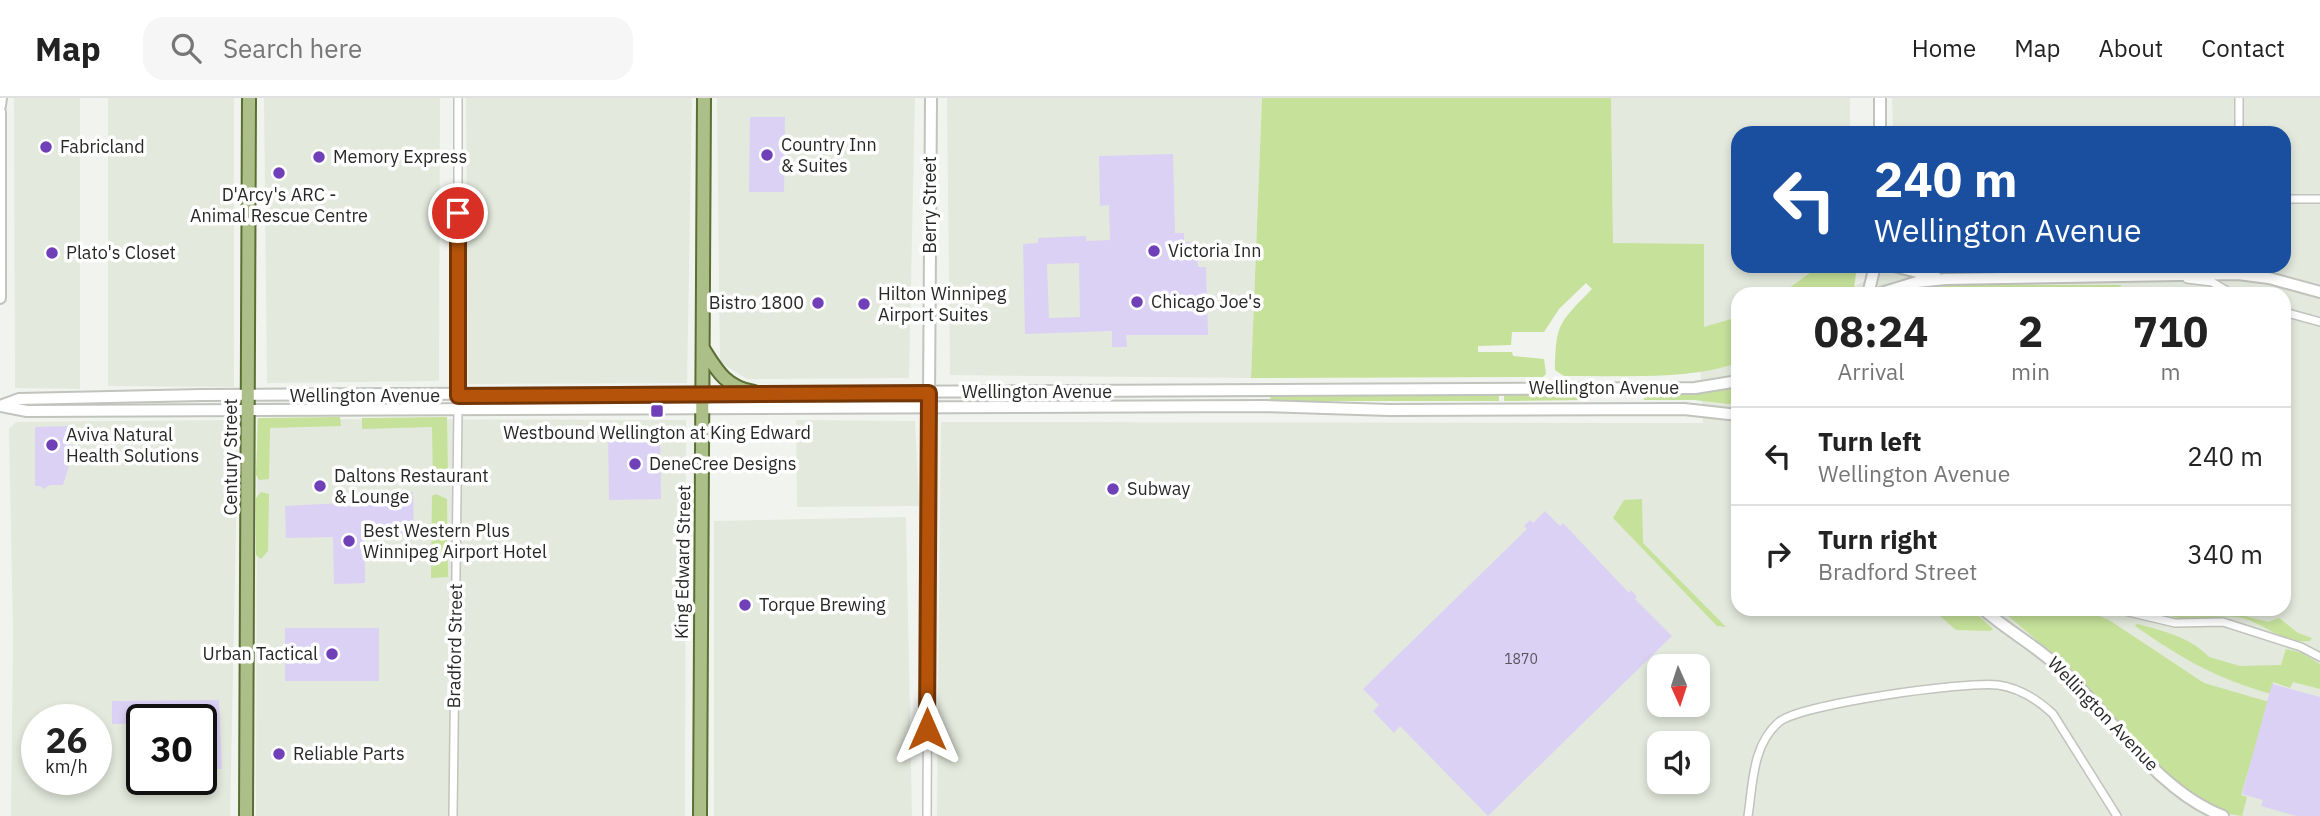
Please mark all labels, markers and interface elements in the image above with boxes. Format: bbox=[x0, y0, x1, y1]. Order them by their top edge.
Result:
search box bbox=[143, 17, 633, 80]
text: Map bbox=[35, 27, 101, 70]
icon: search bbox=[167, 29, 205, 67]
text: Search here bbox=[223, 31, 362, 65]
text: Home bbox=[1912, 32, 1976, 64]
text: Map bbox=[2014, 32, 2060, 64]
text: About bbox=[2098, 32, 2163, 64]
text: Contact bbox=[2201, 32, 2285, 64]
place label: Country Inn & Suites bbox=[781, 133, 877, 177]
place label: Fabricland bbox=[60, 135, 145, 158]
marker: Fabricland bbox=[38, 139, 54, 155]
place label: Memory Express bbox=[333, 145, 467, 168]
marker: Country Inn & Suites bbox=[759, 147, 775, 163]
text: 240 m bbox=[1874, 147, 2018, 210]
marker: Memory Express bbox=[311, 149, 327, 165]
icon: left bbox=[1759, 154, 1850, 245]
street label: Berry Street bbox=[918, 156, 941, 254]
marker: D'Arcy's ARC - Animal Rescue Centre bbox=[271, 165, 287, 181]
place label: D'Arcy's ARC - Animal Rescue Centre bbox=[190, 183, 368, 227]
pin bbox=[428, 183, 488, 243]
icon: arrive bbox=[439, 194, 477, 232]
text: Wellington Avenue bbox=[1874, 209, 2142, 251]
place label: Victoria Inn bbox=[1168, 239, 1261, 262]
place label: Plato's Closet bbox=[66, 241, 176, 264]
marker: Victoria Inn bbox=[1146, 243, 1162, 259]
marker: Plato's Closet bbox=[44, 245, 60, 261]
place label: Hilton Winnipeg Airport Suites bbox=[878, 282, 1007, 326]
place label: Chicago Joe's bbox=[1151, 290, 1261, 313]
place label: Bistro 1800 bbox=[709, 291, 804, 314]
marker: Chicago Joe's bbox=[1129, 294, 1145, 310]
marker: Bistro 1800 bbox=[810, 295, 826, 311]
marker: Hilton Winnipeg Airport Suites bbox=[856, 296, 872, 312]
text: 08:24 bbox=[1814, 304, 1928, 359]
text: 2 bbox=[2018, 304, 2043, 359]
text: 710 bbox=[2133, 304, 2208, 359]
text: Arrival bbox=[1838, 356, 1905, 386]
text: min bbox=[2011, 356, 2050, 386]
text: m bbox=[2160, 356, 2181, 386]
street label: Wellington Avenue bbox=[1529, 376, 1679, 399]
street label: Wellington Avenue bbox=[962, 380, 1112, 403]
street label: Wellington Avenue bbox=[290, 384, 440, 407]
street label: Century Street bbox=[219, 398, 242, 516]
marker: Westbound Wellington at King Edward bbox=[649, 403, 665, 419]
place label: Westbound Wellington at King Edward bbox=[503, 421, 811, 444]
place label: Aviva Natural Health Solutions bbox=[66, 423, 199, 467]
text: Turn left bbox=[1818, 424, 1921, 458]
marker: Aviva Natural Health Solutions bbox=[44, 437, 60, 453]
icon: left bbox=[1759, 437, 1797, 475]
text: 240 m bbox=[2187, 439, 2263, 473]
place label: DeneCree Designs bbox=[649, 452, 797, 475]
marker: DeneCree Designs bbox=[627, 456, 643, 472]
text: Wellington Avenue bbox=[1818, 458, 2010, 488]
place label: Daltons Restaurant & Lounge bbox=[334, 464, 489, 508]
place label: Subway bbox=[1127, 477, 1190, 500]
marker: Daltons Restaurant & Lounge bbox=[312, 478, 328, 494]
marker: Subway bbox=[1105, 481, 1121, 497]
street label: King Edward Street bbox=[670, 485, 695, 639]
place label: Best Western Plus Winnipeg Airport Hotel bbox=[363, 519, 547, 563]
text: Turn right bbox=[1818, 522, 1937, 556]
marker: Best Western Plus Winnipeg Airport Hotel bbox=[341, 533, 357, 549]
icon: right bbox=[1759, 535, 1797, 573]
text: 340 m bbox=[2187, 537, 2263, 571]
text: Bradford Street bbox=[1818, 556, 1977, 586]
street label: Bradford Street bbox=[442, 583, 467, 709]
place label: Torque Brewing bbox=[759, 593, 886, 616]
marker: Torque Brewing bbox=[737, 597, 753, 613]
place label: Urban Tactical bbox=[203, 642, 318, 665]
marker: Urban Tactical bbox=[324, 646, 340, 662]
house number: 1870 bbox=[1504, 650, 1538, 668]
street label: Wellington Avenue bbox=[2043, 652, 2164, 776]
north arrow bbox=[1647, 654, 1710, 718]
map controls bbox=[1647, 654, 1710, 794]
position arrow bbox=[890, 692, 964, 766]
speed limit sign: 30 bbox=[126, 704, 217, 795]
text: 26 bbox=[45, 717, 88, 763]
button: sound bbox=[1647, 731, 1710, 794]
place label: Reliable Parts bbox=[293, 742, 405, 765]
marker: Reliable Parts bbox=[271, 746, 287, 762]
text: km/h bbox=[45, 755, 88, 778]

